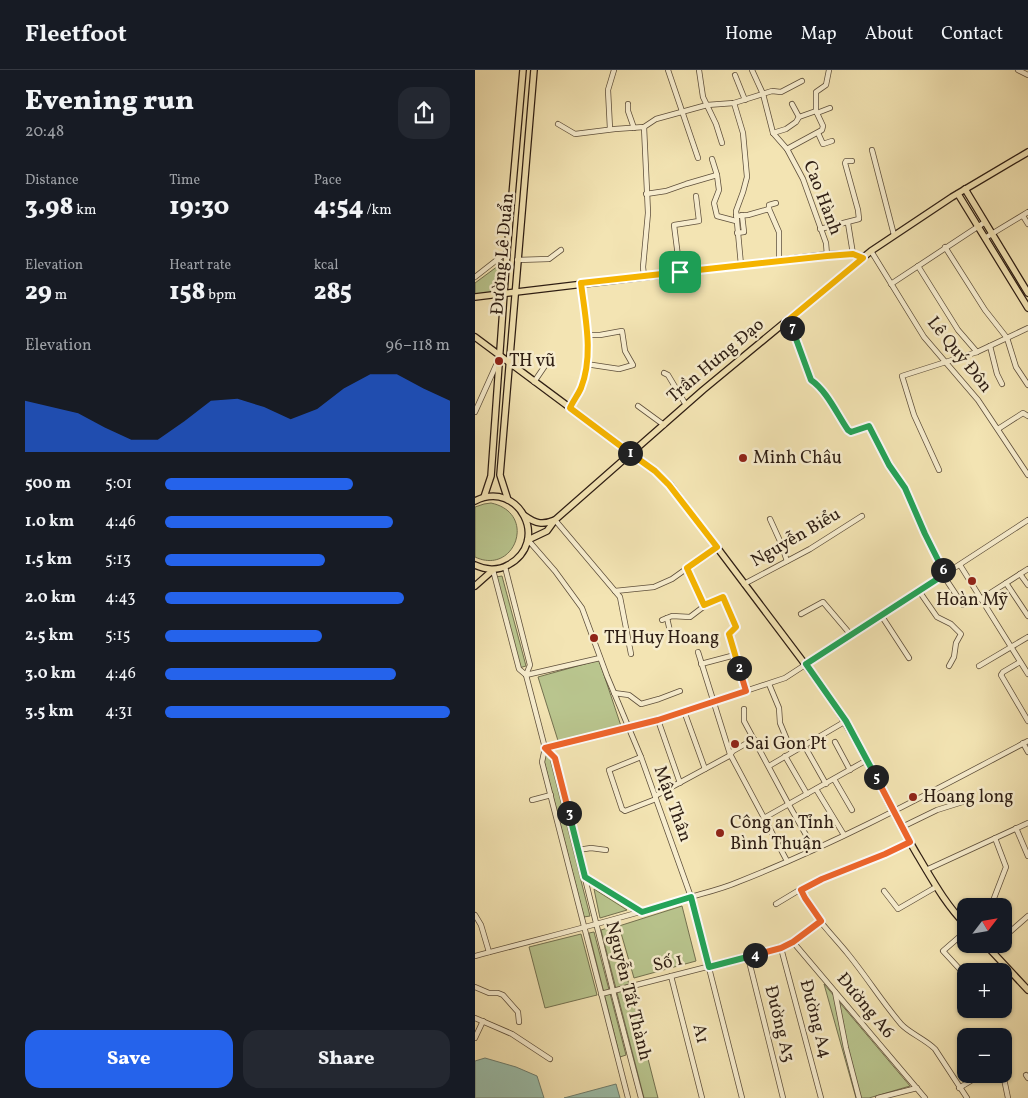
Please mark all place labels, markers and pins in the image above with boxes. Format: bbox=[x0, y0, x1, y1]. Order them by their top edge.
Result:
pin bbox=[659, 251, 701, 293]
pin: 7 bbox=[779, 316, 805, 340]
place label: TH vũ bbox=[509, 349, 555, 374]
marker: TH vũ bbox=[493, 355, 505, 367]
pin: 1 bbox=[617, 440, 643, 466]
place label: Minh Châu bbox=[753, 446, 842, 471]
marker: Minh Châu bbox=[737, 452, 749, 464]
pin: 6 bbox=[931, 558, 955, 582]
marker: Hoàn Mỹ bbox=[966, 575, 978, 587]
place label: Hoàn Mỹ bbox=[936, 588, 1008, 613]
place label: TH Huy Hoang bbox=[604, 626, 719, 651]
marker: TH Huy Hoang bbox=[588, 632, 600, 644]
pin: 2 bbox=[727, 656, 751, 680]
place label: Sai Gon Pt bbox=[745, 732, 827, 757]
marker: Sai Gon Pt bbox=[729, 738, 741, 750]
pin: 5 bbox=[863, 764, 889, 790]
place label: Hoang long bbox=[923, 785, 1014, 810]
marker: Hoang long bbox=[907, 791, 919, 803]
pin: 3 bbox=[557, 800, 581, 826]
place label: Công an Tỉnh Bình Thuận bbox=[730, 811, 835, 857]
marker: Công an Tỉnh Bình Thuận bbox=[714, 827, 726, 839]
pin: 4 bbox=[743, 942, 767, 968]

